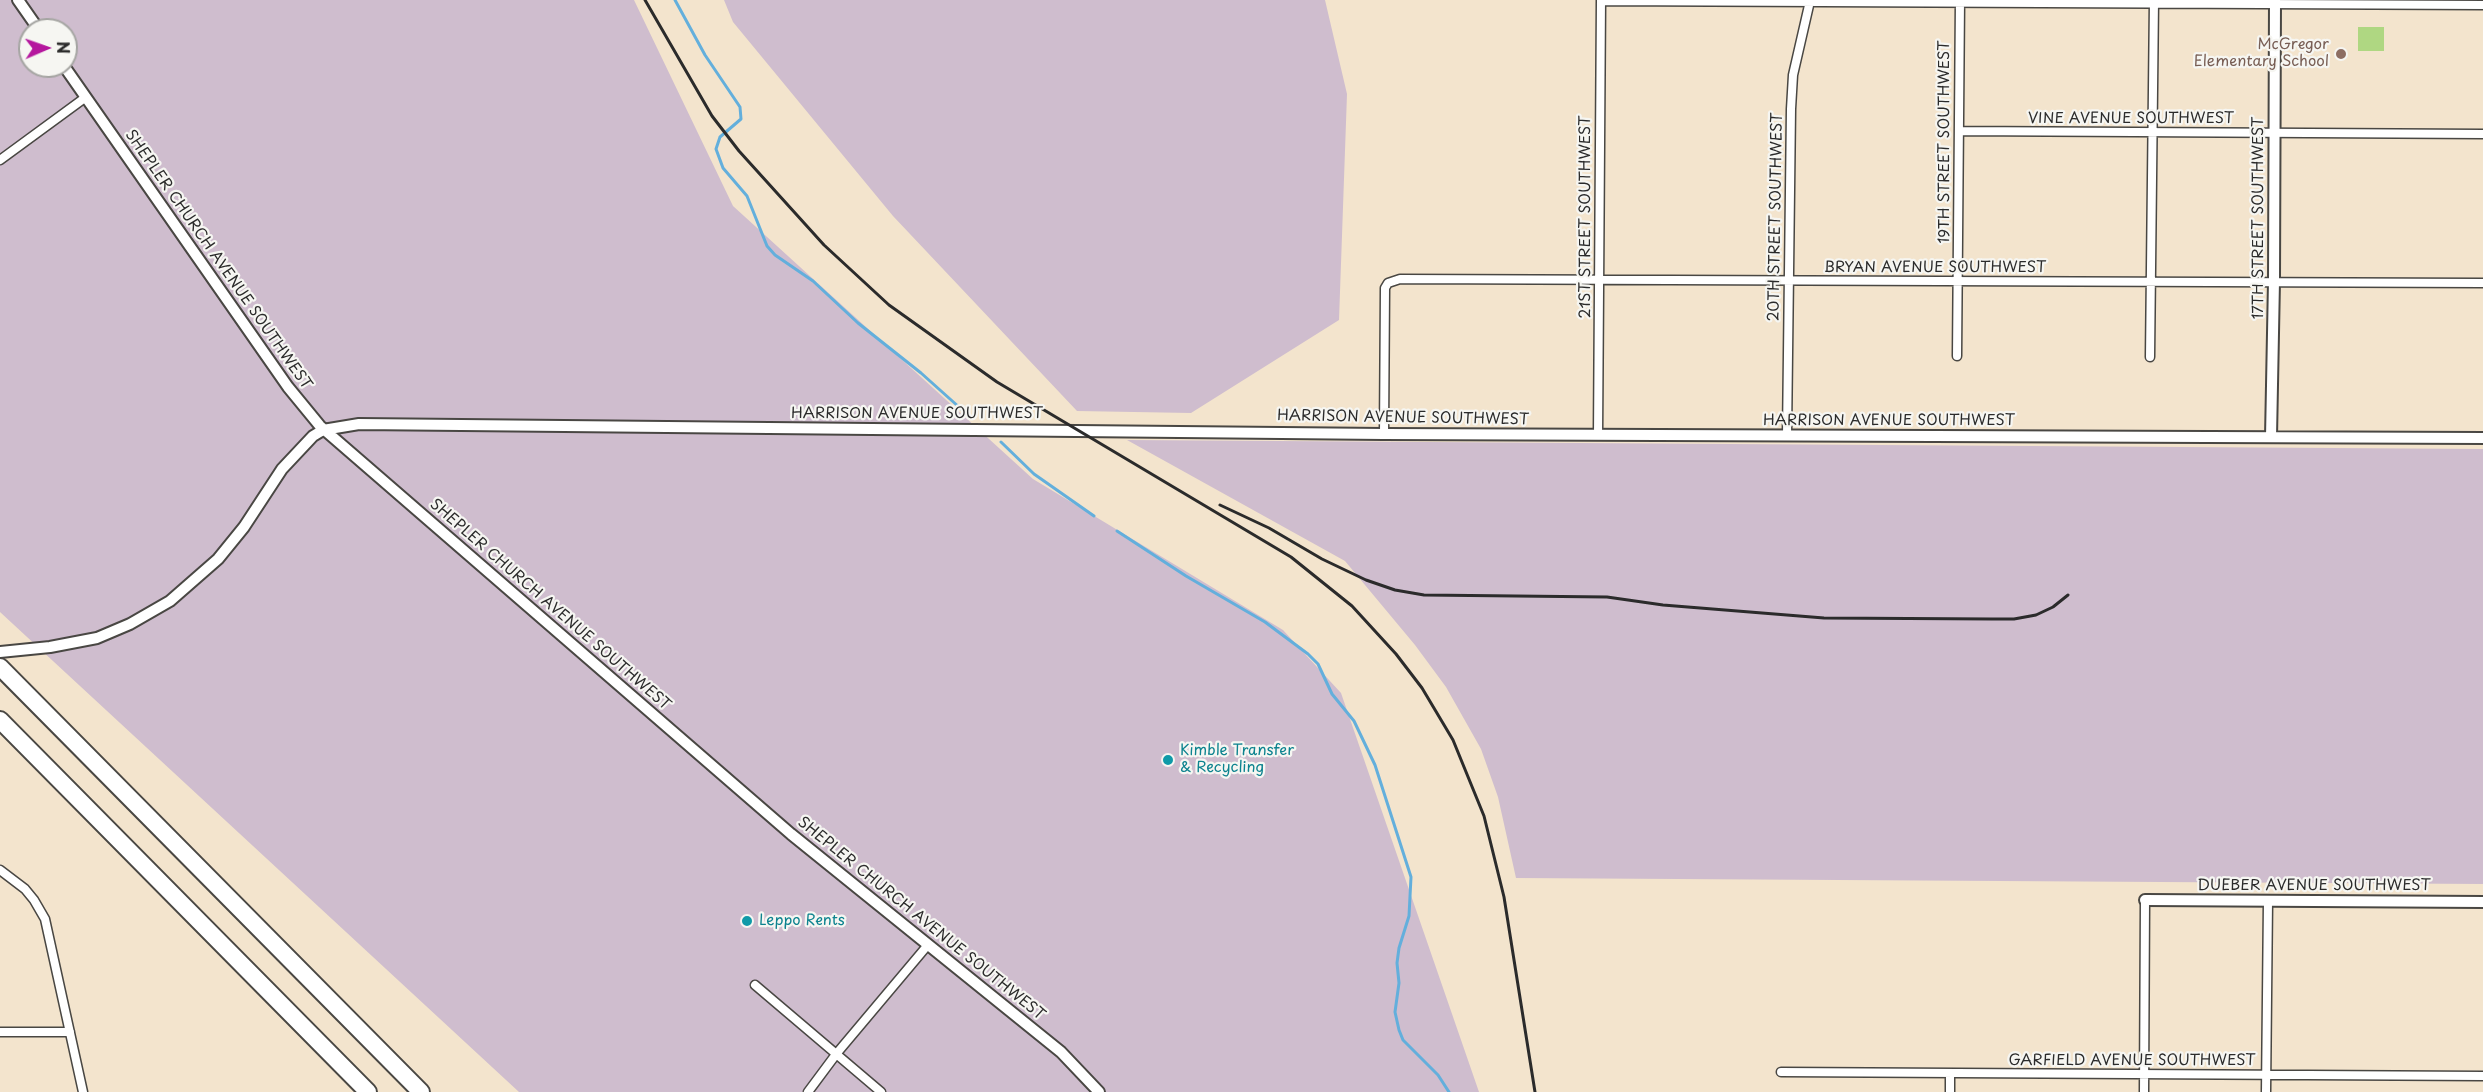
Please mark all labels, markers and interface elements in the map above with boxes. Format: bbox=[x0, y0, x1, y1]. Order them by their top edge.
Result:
north arrow bbox=[18, 18, 78, 78]
place label: McGregor Elementary School bbox=[2194, 36, 2329, 71]
text: N bbox=[52, 41, 76, 54]
street label: 19TH STREET SOUTHWEST bbox=[1936, 41, 1954, 243]
marker: McGregor Elementary School bbox=[2334, 47, 2348, 61]
street label: VINE AVENUE SOUTHWEST bbox=[2028, 110, 2234, 128]
street label: 20TH STREET SOUTHWEST bbox=[1765, 112, 1787, 322]
street label: 21ST STREET SOUTHWEST bbox=[1577, 116, 1595, 318]
street label: 17TH STREET SOUTHWEST bbox=[2250, 117, 2268, 319]
street label: SHEPLER CHURCH AVENUE SOUTHWEST bbox=[121, 127, 315, 393]
street label: BRYAN AVENUE SOUTHWEST bbox=[1824, 259, 2046, 277]
street label: HARRISON AVENUE SOUTHWEST bbox=[791, 405, 1043, 423]
street label: HARRISON AVENUE SOUTHWEST bbox=[1277, 407, 1529, 429]
street label: HARRISON AVENUE SOUTHWEST bbox=[1763, 412, 2015, 430]
street label: SHEPLER CHURCH AVENUE SOUTHWEST bbox=[426, 496, 674, 714]
place label: Kimble Transfer & Recycling bbox=[1180, 742, 1294, 777]
marker: Kimble Transfer & Recycling bbox=[1161, 753, 1175, 767]
street label: SHEPLER CHURCH AVENUE SOUTHWEST bbox=[794, 814, 1048, 1024]
street label: DUEBER AVENUE SOUTHWEST bbox=[2197, 877, 2431, 895]
place label: Leppo Rents bbox=[759, 912, 845, 930]
marker: Leppo Rents bbox=[740, 914, 754, 928]
street label: GARFIELD AVENUE SOUTHWEST bbox=[2008, 1052, 2256, 1070]

